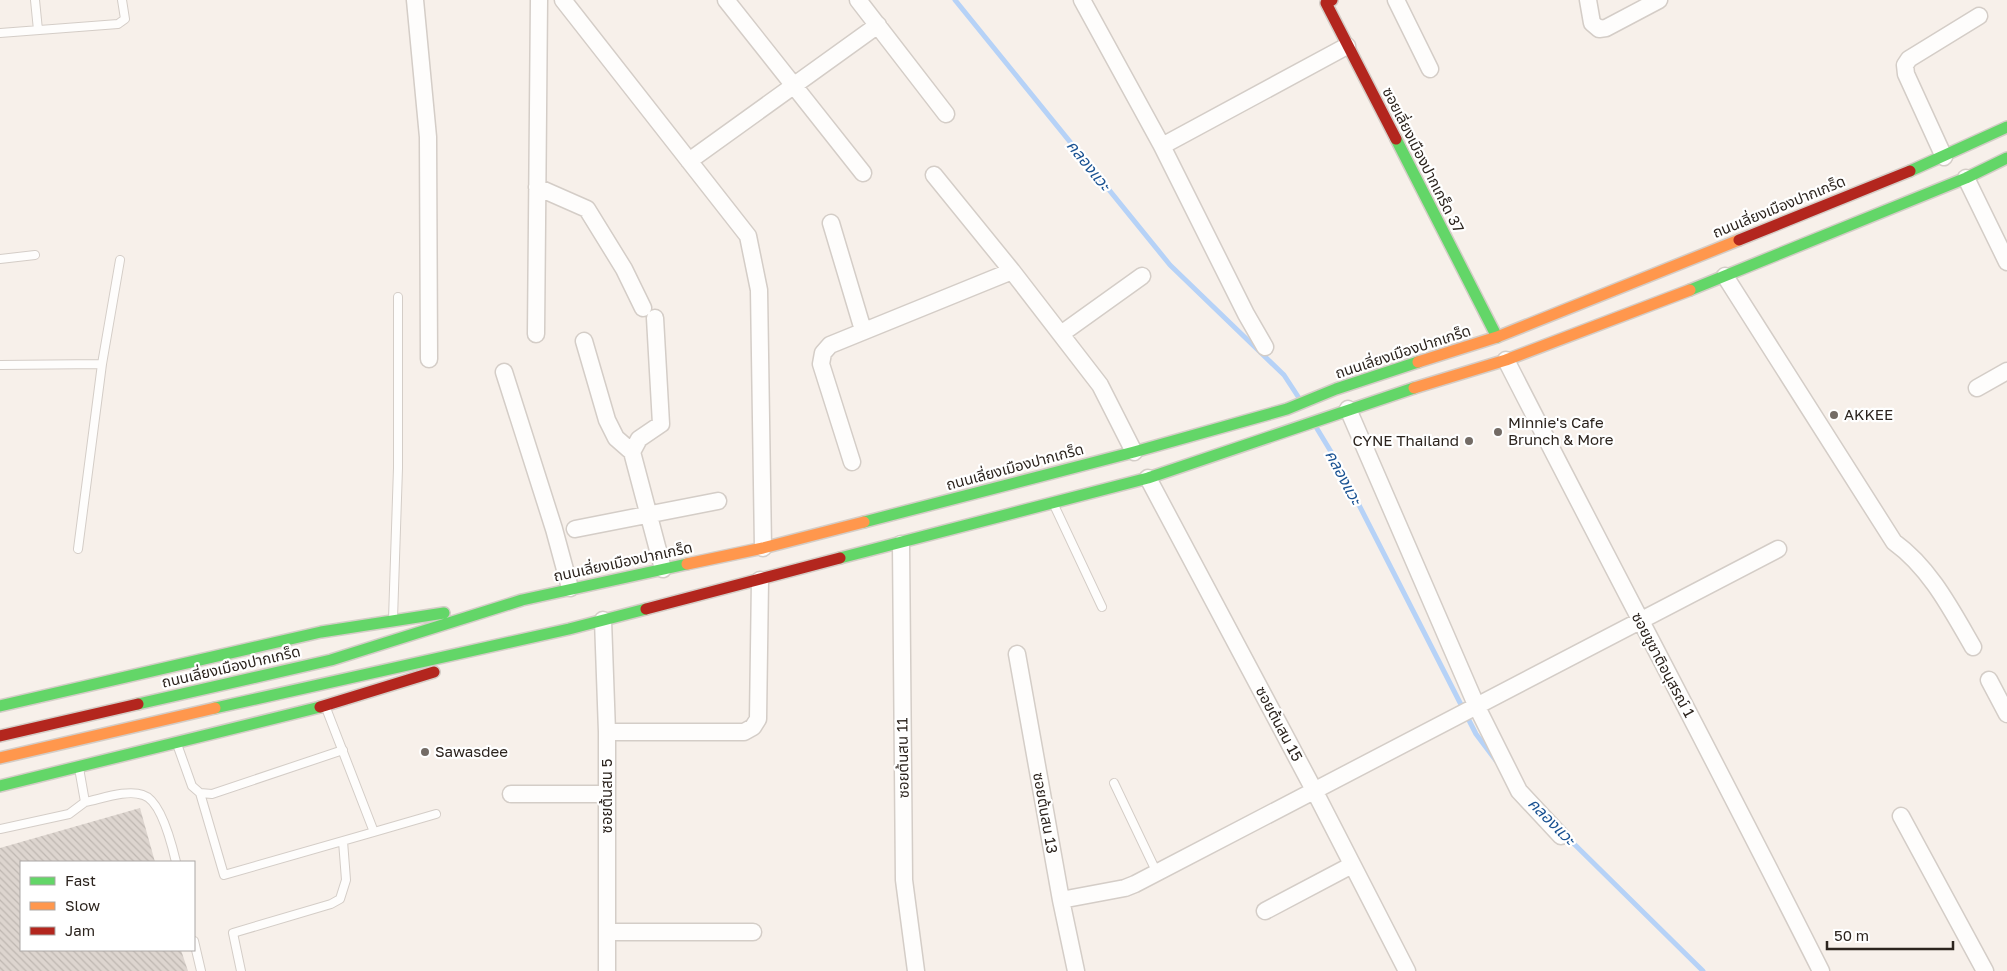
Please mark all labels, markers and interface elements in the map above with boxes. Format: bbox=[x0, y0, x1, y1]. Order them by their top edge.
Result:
street label: ซอยเลี่ยงเมืองปากเกร็ด 37 bbox=[1379, 83, 1469, 235]
water label: คลองแวะ bbox=[1063, 136, 1116, 195]
street label: ถนนเลี่ยงเมืองปากเกร็ด bbox=[1709, 170, 1848, 241]
street label: ถนนเลี่ยงเมืองปากเกร็ด bbox=[1332, 320, 1473, 382]
place label: AKKEE bbox=[1844, 405, 1893, 423]
marker: AKKEE bbox=[1828, 409, 1840, 421]
place label: Minnie's Cafe Brunch & More bbox=[1508, 413, 1614, 448]
marker: Minnie's Cafe Brunch & More bbox=[1492, 426, 1504, 438]
place label: CYNE Thailand bbox=[1353, 431, 1459, 449]
marker: CYNE Thailand bbox=[1463, 435, 1475, 447]
street label: ถนนเลี่ยงเมืองปากเกร็ด bbox=[944, 438, 1086, 493]
water label: คลองแวะ bbox=[1321, 446, 1367, 509]
street label: ถนนเลี่ยงเมืองปากเกร็ด bbox=[551, 537, 694, 585]
street label: ซอยชูชาติอนุสรณ์ 1 bbox=[1628, 609, 1699, 721]
street label: ถนนเลี่ยงเมืองปากเกร็ด bbox=[159, 640, 302, 691]
street label: ซอยต้นสน 15 bbox=[1253, 683, 1307, 764]
street label: ซอยต้นสน 11 bbox=[892, 718, 912, 799]
place label: Sawasdee bbox=[435, 742, 508, 760]
marker: Sawasdee bbox=[419, 746, 431, 758]
street label: ซอยต้นสน 5 bbox=[597, 759, 615, 833]
street label: ซอยต้นสน 13 bbox=[1030, 771, 1062, 855]
water label: คลองแวะ bbox=[1524, 793, 1581, 850]
legend bbox=[20, 861, 195, 951]
text: Fast bbox=[65, 871, 96, 889]
text: Slow bbox=[65, 896, 100, 914]
scale bar bbox=[1827, 918, 1953, 950]
text: Jam bbox=[65, 921, 95, 939]
text: 50 m bbox=[1834, 926, 1869, 944]

